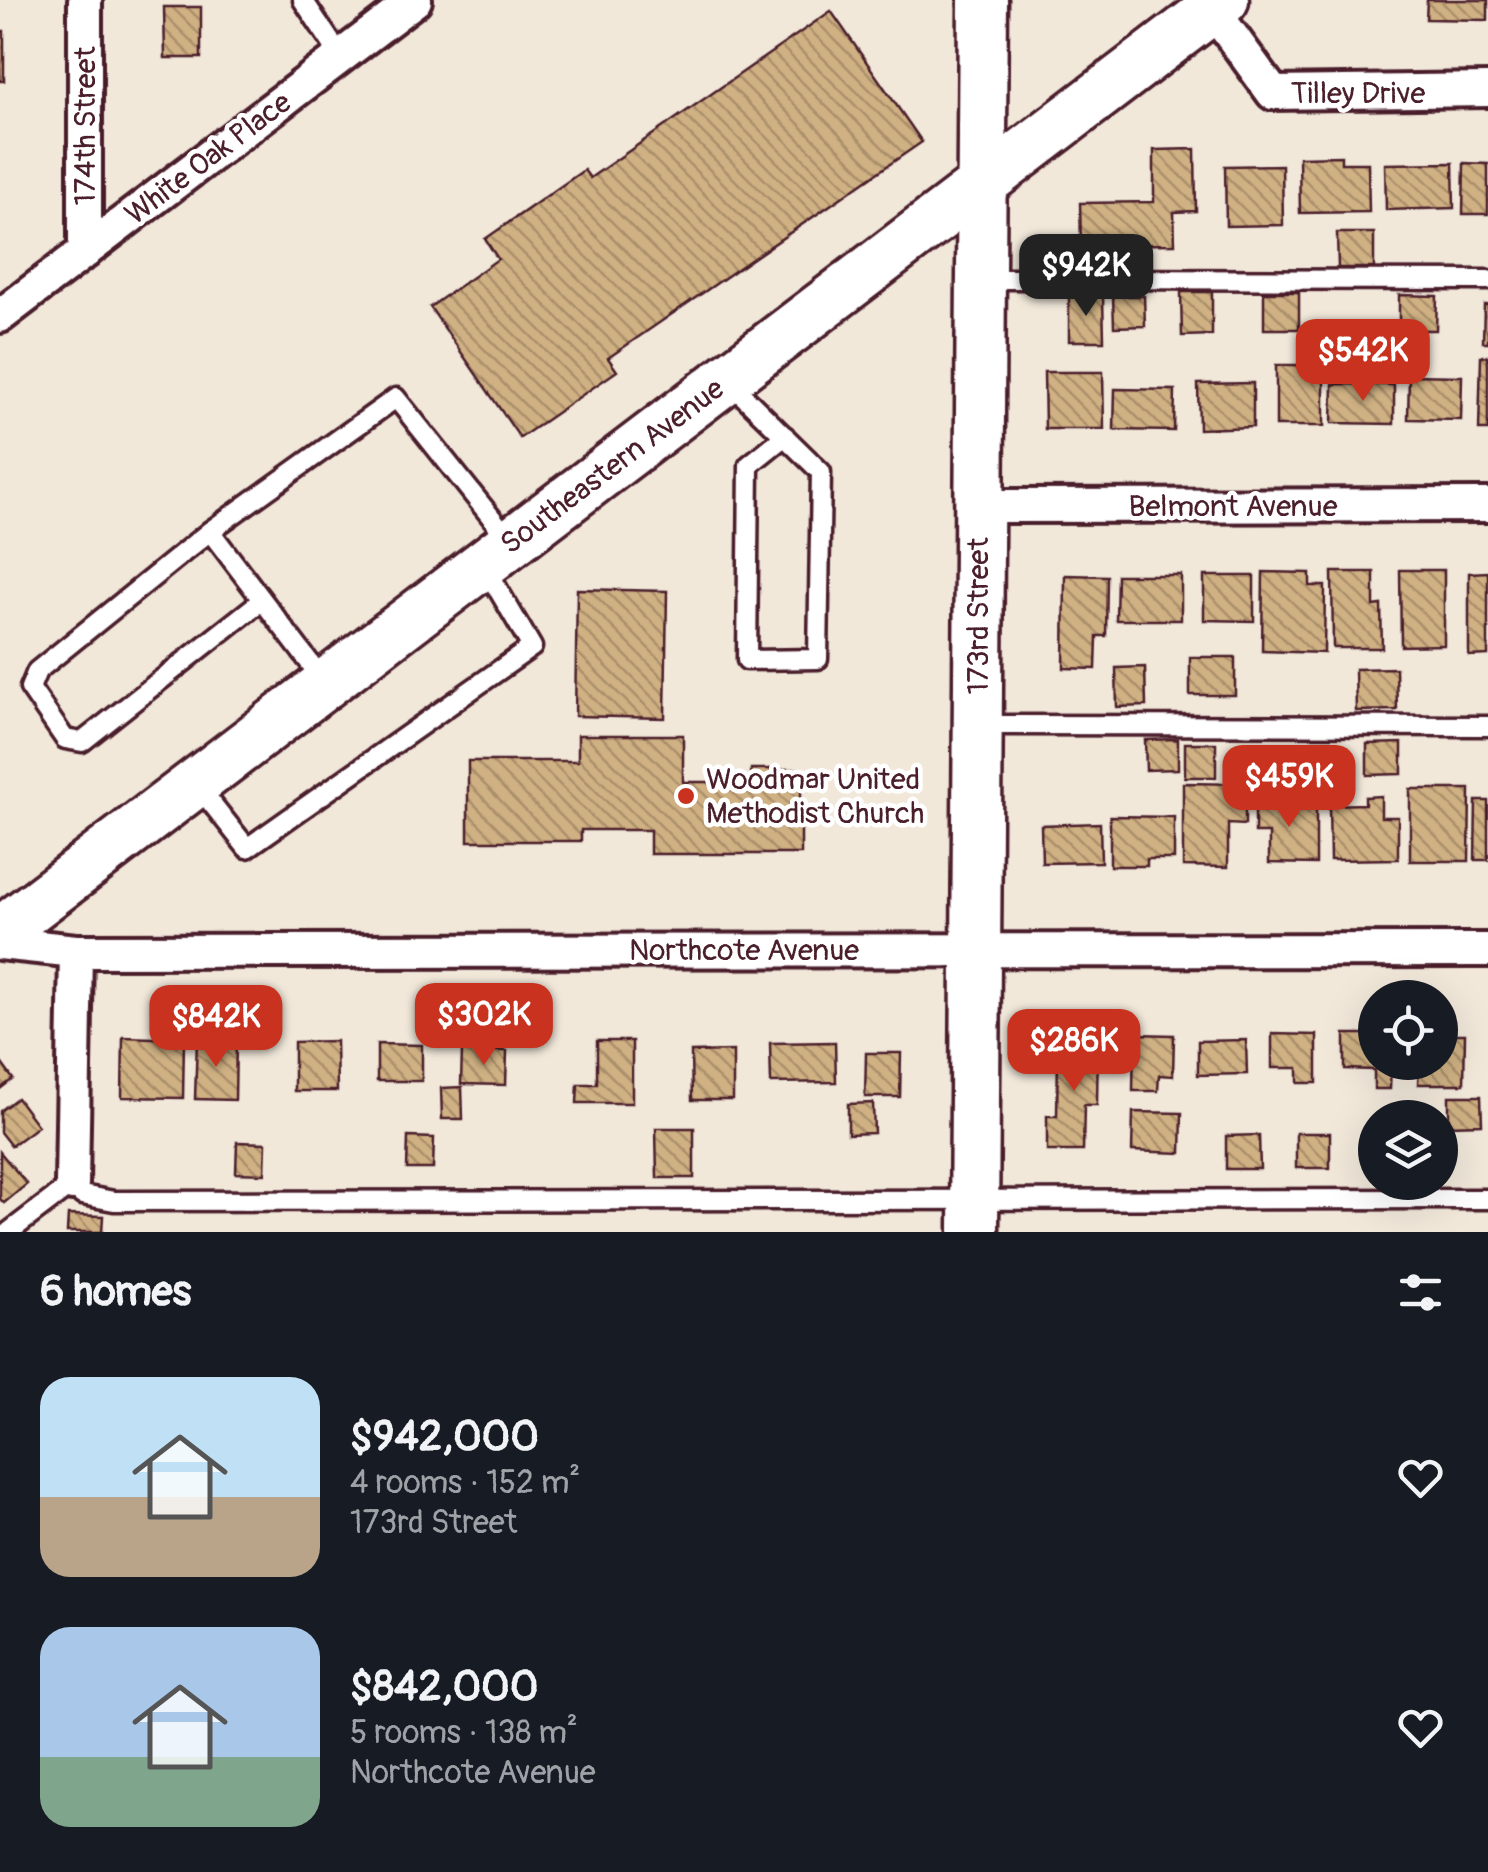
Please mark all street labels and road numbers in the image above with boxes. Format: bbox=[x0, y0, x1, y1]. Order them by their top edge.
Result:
street label: 174th Street bbox=[67, 46, 104, 206]
street label: Tilley Drive bbox=[1291, 75, 1425, 112]
street label: White Oak Place bbox=[118, 84, 299, 233]
street label: Southeastern Avenue bbox=[493, 370, 732, 563]
street label: Belmont Avenue bbox=[1129, 488, 1338, 525]
street label: 173rd Street bbox=[960, 537, 997, 695]
street label: Northcote Avenue bbox=[629, 932, 859, 969]

